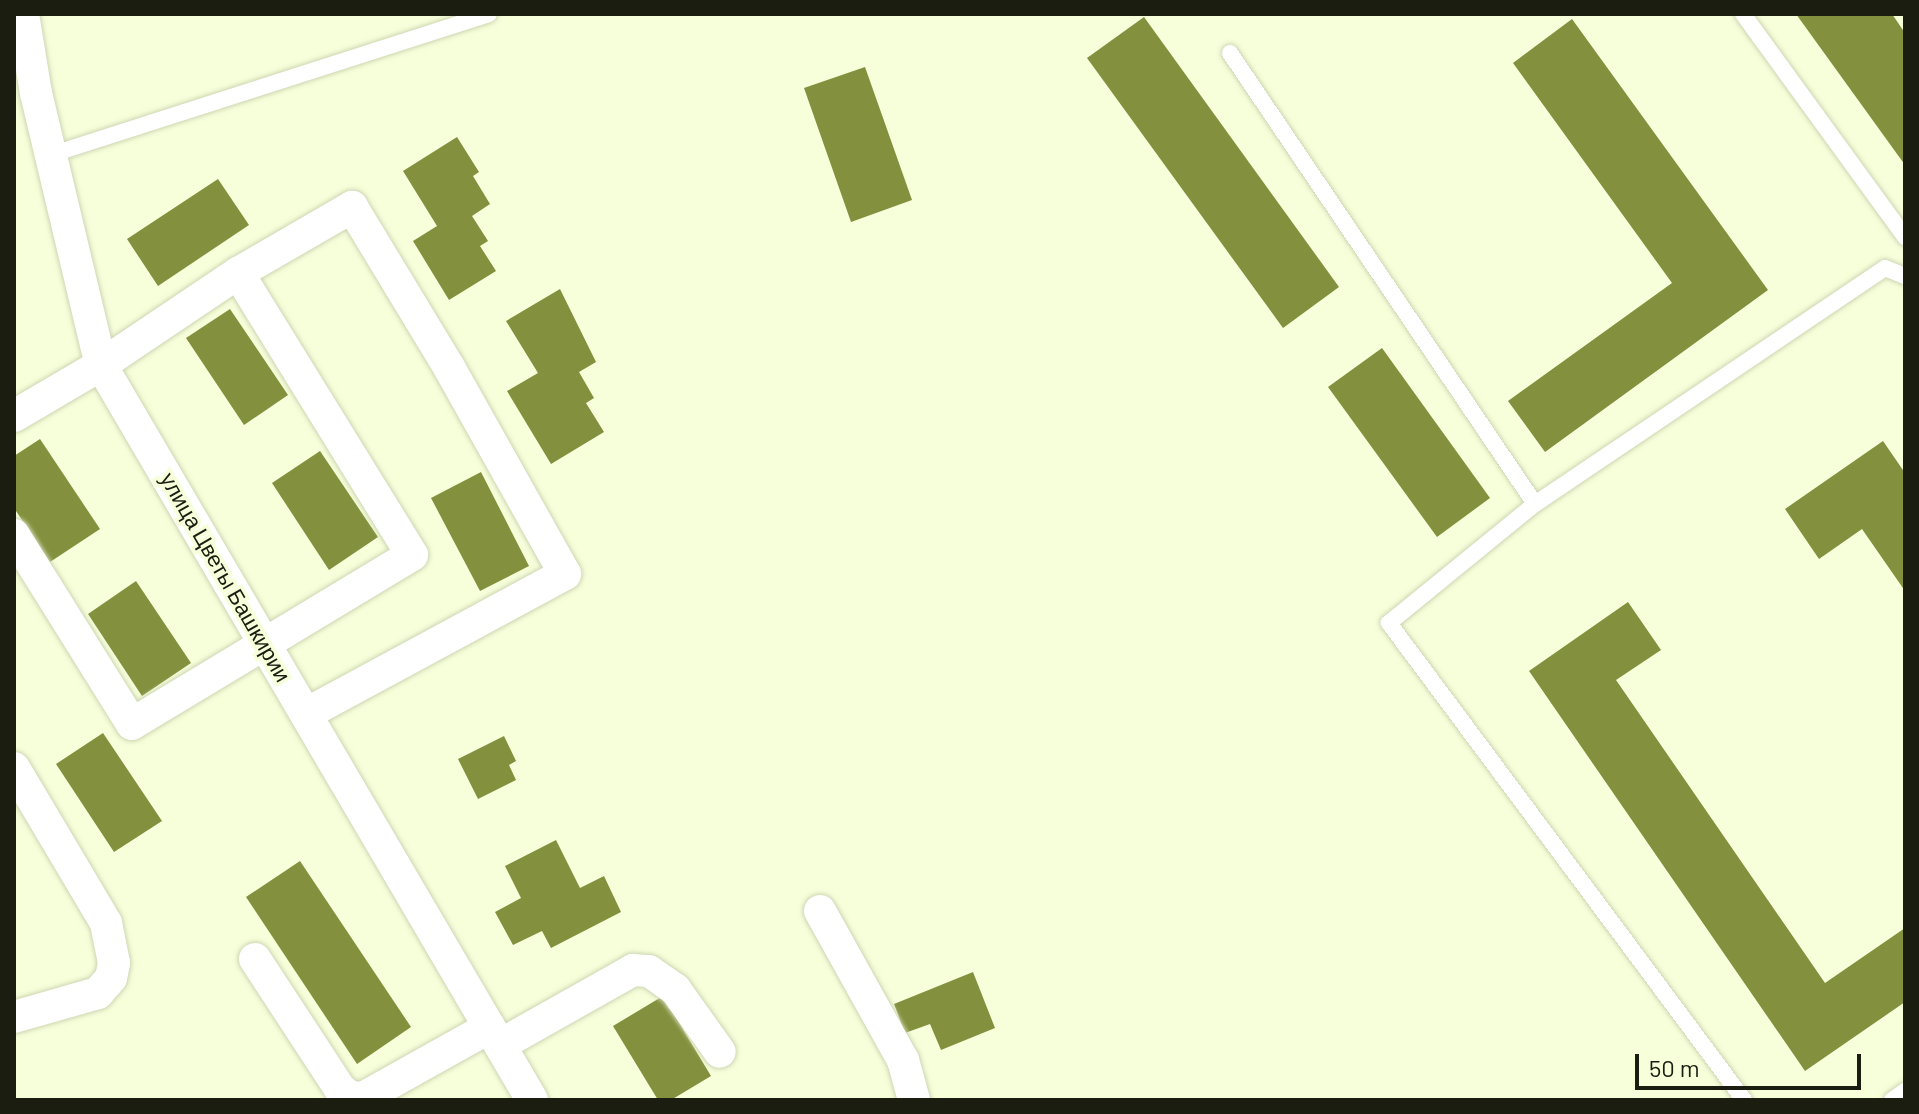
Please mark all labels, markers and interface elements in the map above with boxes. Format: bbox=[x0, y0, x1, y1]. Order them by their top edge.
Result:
street label: улица Цветы Башкирии bbox=[155, 468, 297, 686]
scale bar bbox=[1639, 1038, 1865, 1088]
text: 50 m bbox=[1649, 1053, 1700, 1082]

